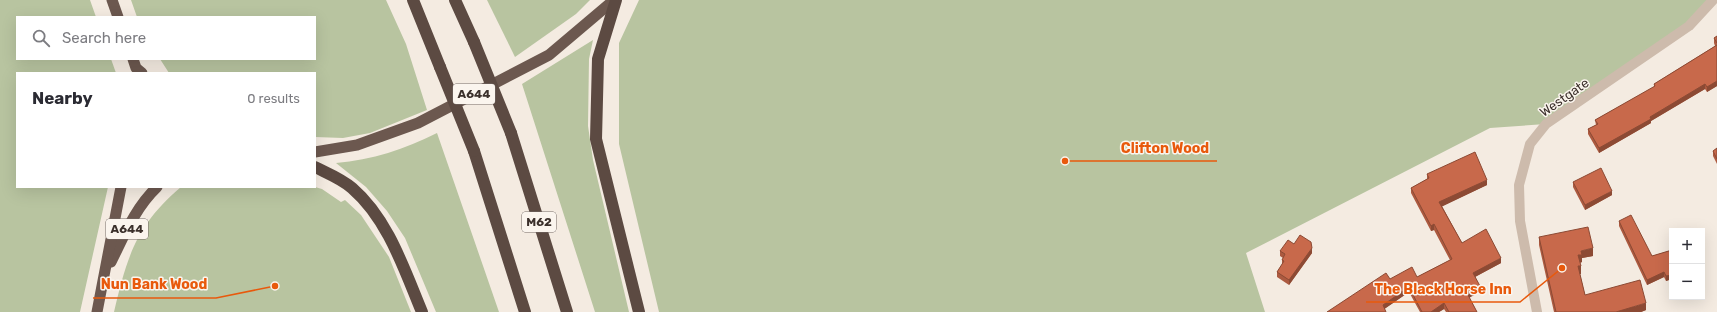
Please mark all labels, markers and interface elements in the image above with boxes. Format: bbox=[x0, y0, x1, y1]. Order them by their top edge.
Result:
search box bbox=[16, 16, 316, 60]
icon: search bbox=[30, 27, 52, 49]
text: Search here bbox=[62, 29, 146, 47]
street label: Westgate bbox=[1537, 75, 1592, 121]
road number: A644 bbox=[453, 84, 495, 104]
text: Nearby bbox=[32, 88, 93, 108]
text: 0 results bbox=[247, 91, 300, 106]
callout: Clifton Wood bbox=[1113, 135, 1217, 161]
text: Clifton Wood bbox=[1121, 140, 1209, 157]
road number: M62 bbox=[522, 212, 556, 232]
road number: A644 bbox=[106, 219, 148, 239]
map controls bbox=[1669, 228, 1705, 300]
button: + bbox=[1669, 228, 1705, 264]
button: − bbox=[1669, 264, 1705, 300]
callout: Nun Bank Wood bbox=[93, 272, 216, 298]
text: Nun Bank Wood bbox=[101, 276, 207, 293]
callout: The Black Horse Inn bbox=[1366, 276, 1520, 302]
text: The Black Horse Inn bbox=[1374, 281, 1512, 298]

